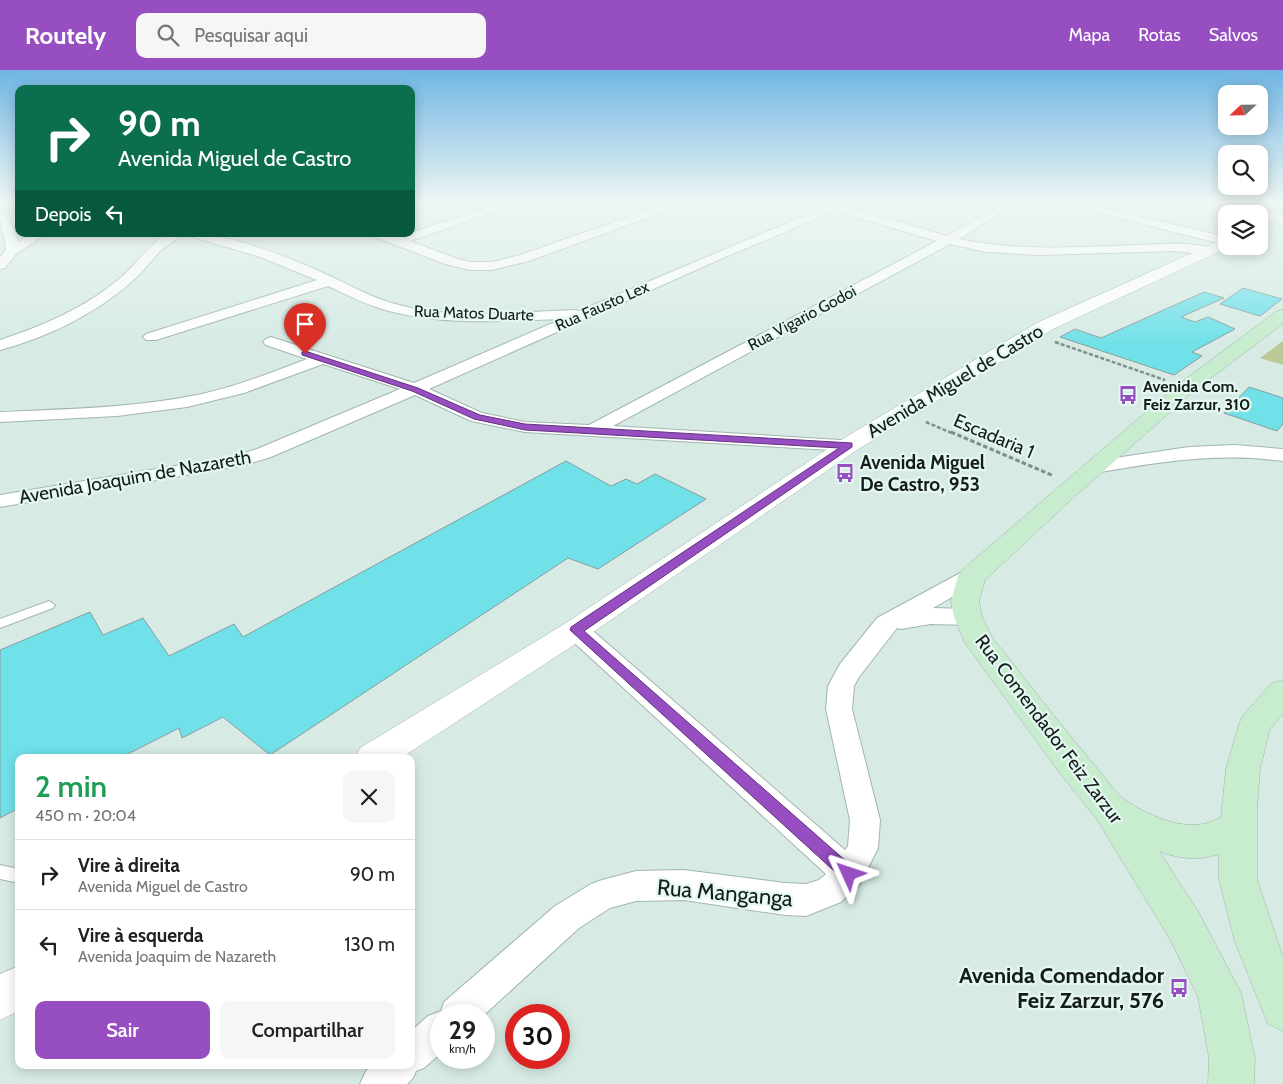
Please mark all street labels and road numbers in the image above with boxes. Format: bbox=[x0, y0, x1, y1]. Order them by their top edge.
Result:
street label: Rua Fausto Lex bbox=[552, 277, 652, 335]
street label: Rua Vigario Godoi bbox=[745, 281, 859, 355]
street label: Rua Matos Duarte bbox=[414, 301, 534, 325]
street label: Avenida Miguel de Castro bbox=[863, 319, 1047, 443]
street label: Escadaria 1 bbox=[950, 409, 1038, 463]
street label: Avenida Joaquim de Nazareth bbox=[17, 445, 253, 509]
street label: Rua Comendador Feiz Zarzur bbox=[970, 630, 1128, 828]
street label: Rua Manganga bbox=[656, 874, 794, 912]

